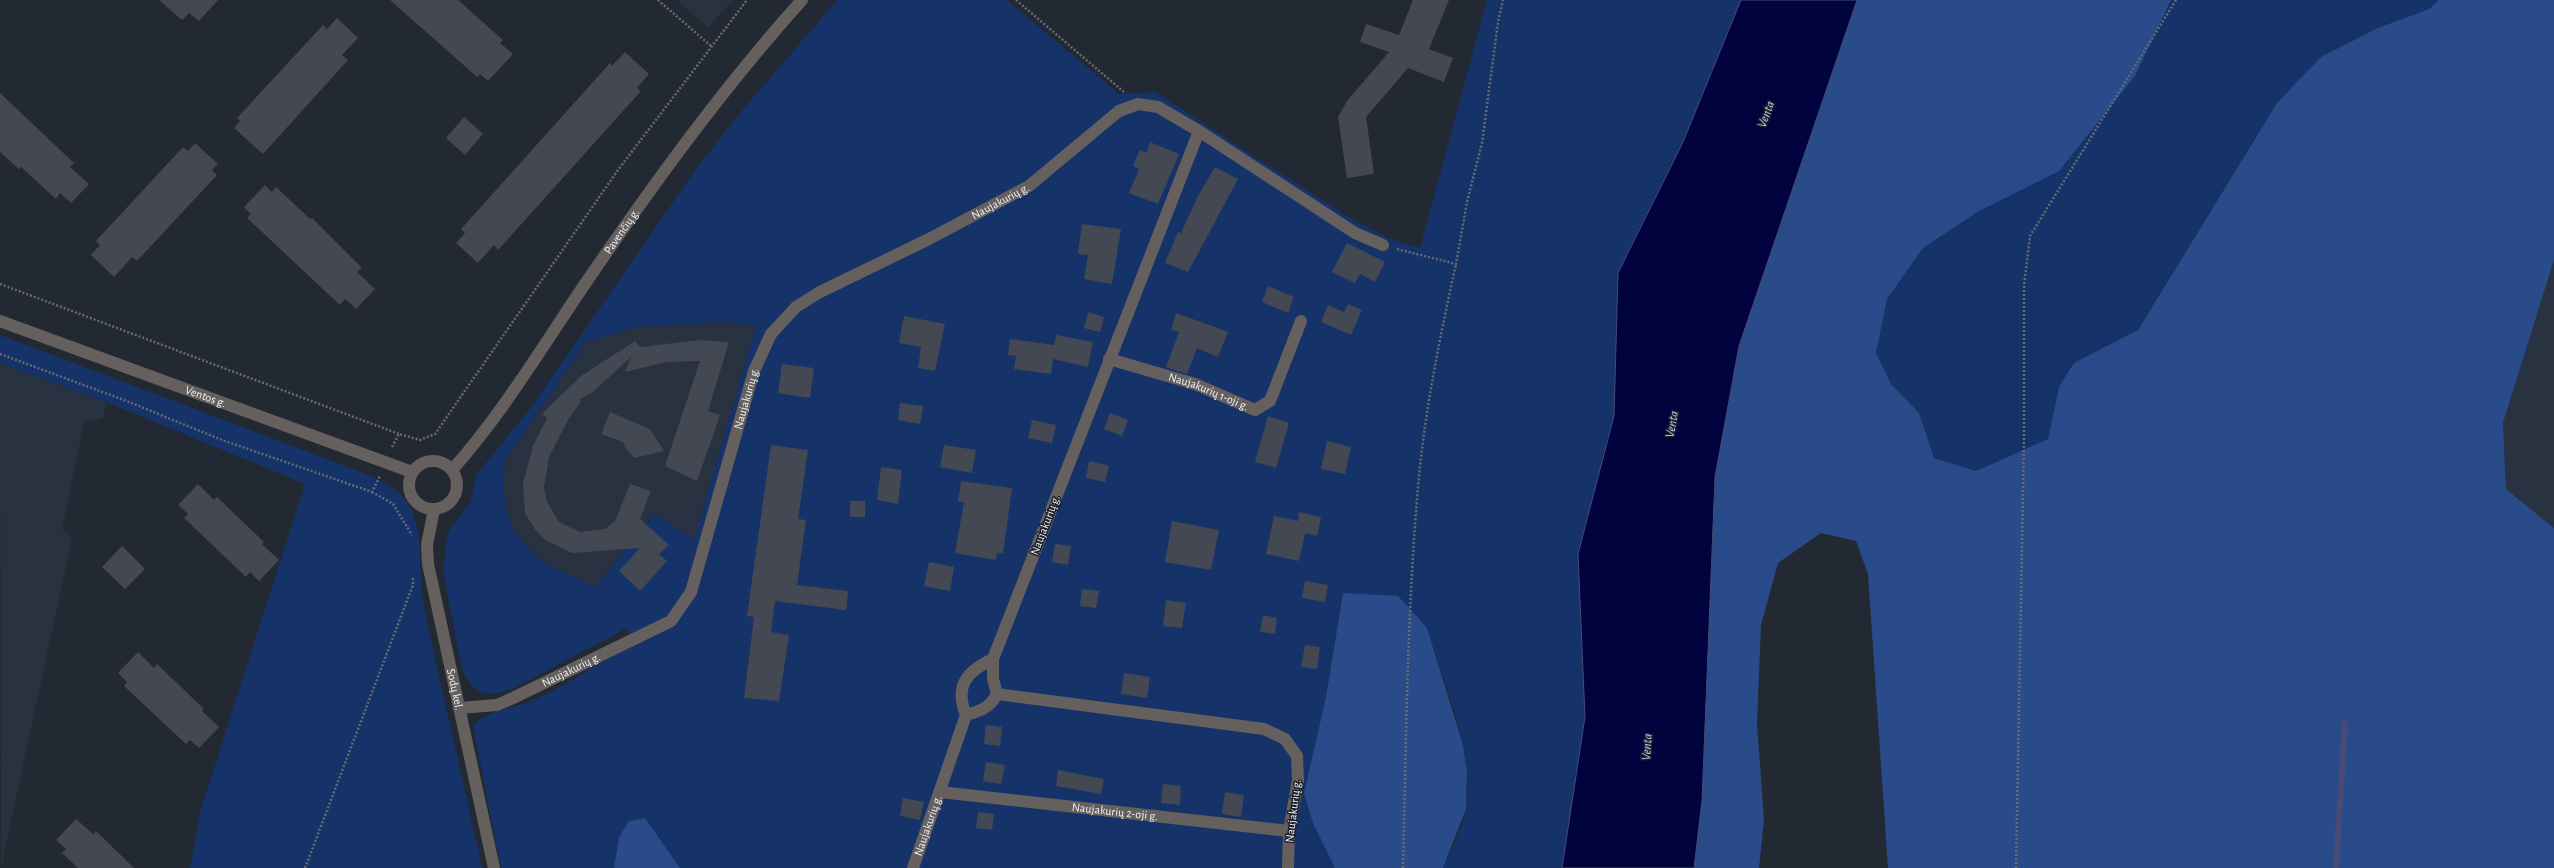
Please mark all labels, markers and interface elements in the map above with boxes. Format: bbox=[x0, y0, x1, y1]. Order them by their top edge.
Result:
water label: Venta bbox=[1756, 99, 1777, 129]
street label: Naujakurių g. bbox=[969, 181, 1031, 221]
street label: Pavenčių g. bbox=[602, 206, 641, 256]
street label: Naujakurių g. bbox=[732, 365, 761, 430]
street label: Naujakurių 1-oji g. bbox=[1167, 371, 1251, 413]
street label: Ventos g. bbox=[184, 383, 228, 409]
water label: Venta bbox=[1664, 410, 1681, 439]
street label: Naujakurių g. bbox=[1028, 493, 1063, 557]
street label: Naujakurių g. bbox=[540, 651, 602, 689]
street label: Sodų kel. bbox=[445, 667, 466, 711]
water label: Venta bbox=[1640, 733, 1655, 761]
street label: Naujakurių g. bbox=[1283, 779, 1304, 843]
street label: Naujakurių g. bbox=[912, 794, 944, 857]
street label: Naujakurių 2-oji g. bbox=[1071, 801, 1159, 822]

